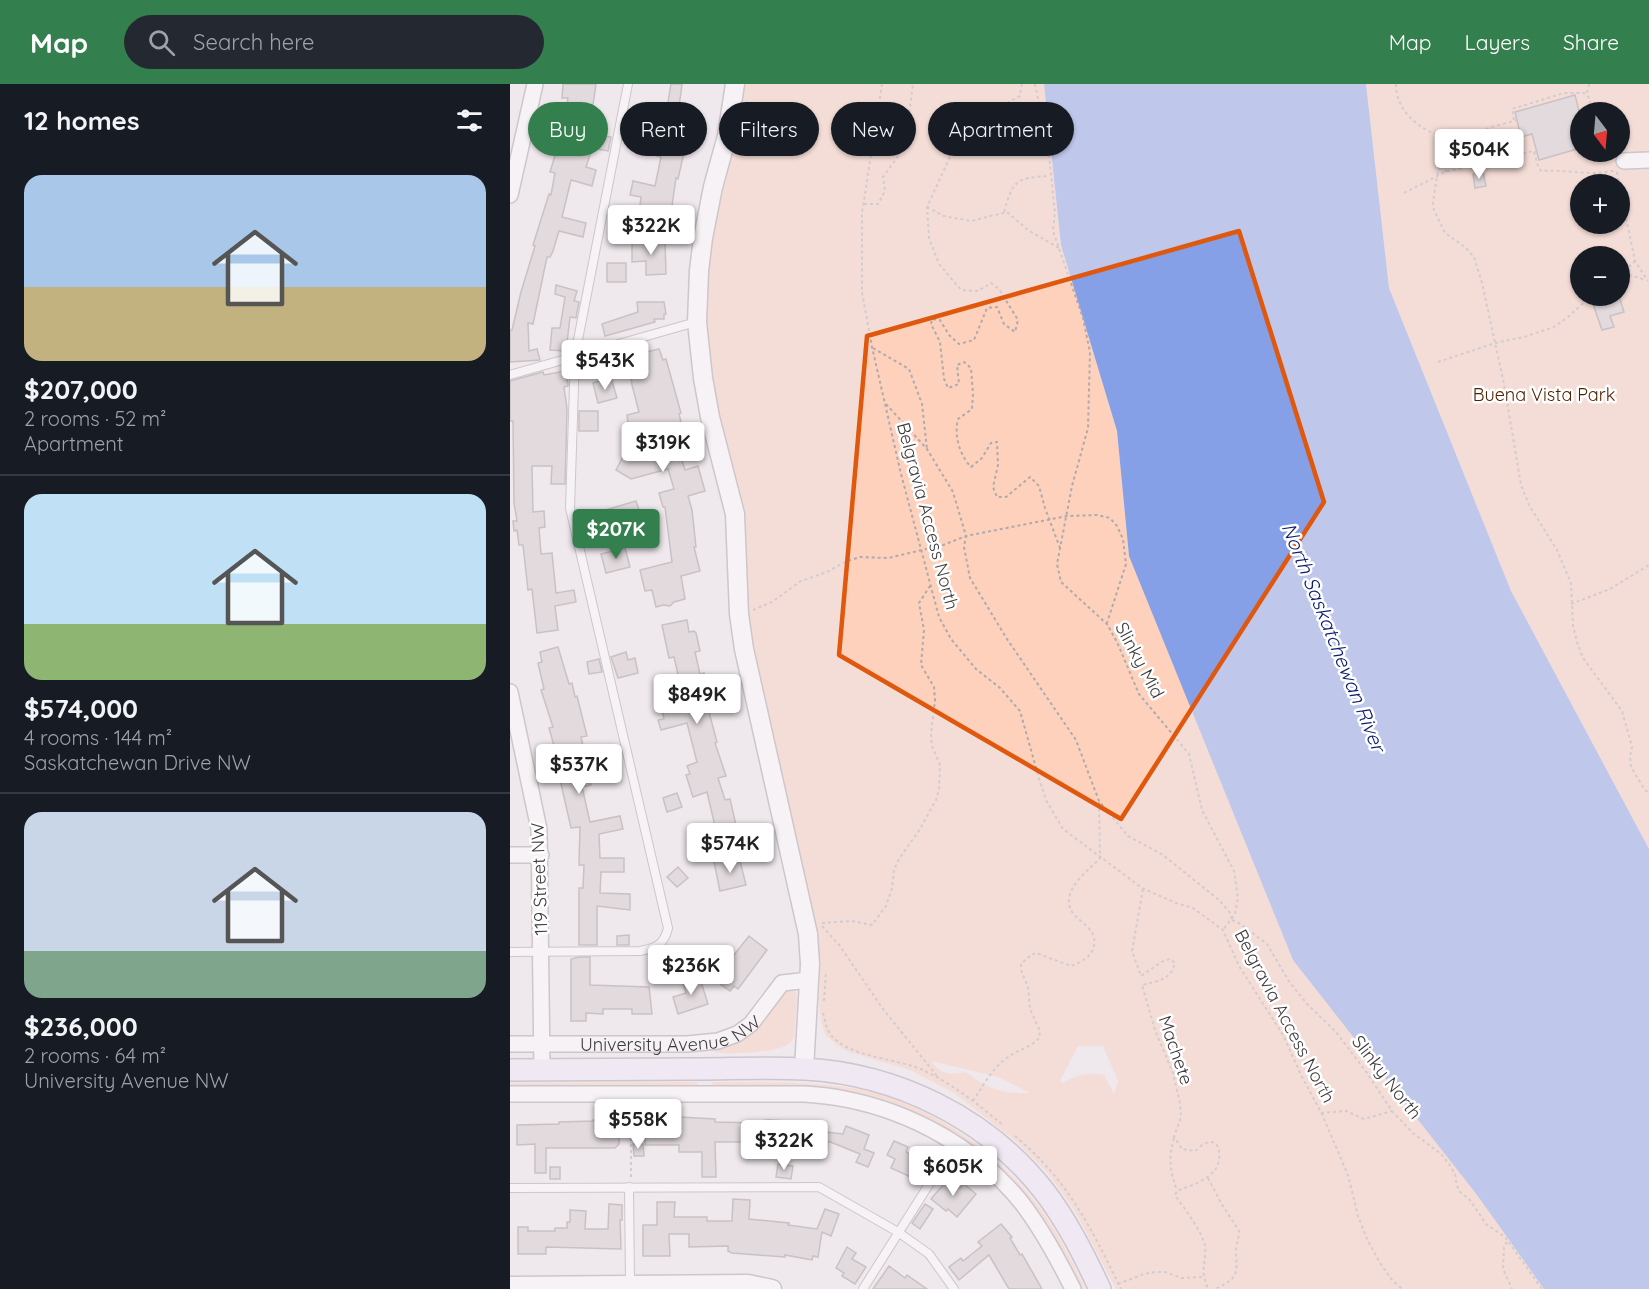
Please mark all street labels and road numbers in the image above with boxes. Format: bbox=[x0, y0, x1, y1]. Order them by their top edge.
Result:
street label: Belgravia Access North bbox=[892, 420, 964, 612]
street label: Slinky Mid bbox=[1110, 618, 1170, 702]
street label: 119 Street NW bbox=[526, 822, 552, 936]
street label: Belgravia Access North bbox=[1230, 925, 1340, 1107]
street label: University Avenue NW bbox=[580, 1010, 765, 1056]
street label: Machete bbox=[1153, 1012, 1199, 1088]
street label: Slinky North bbox=[1347, 1030, 1427, 1124]

